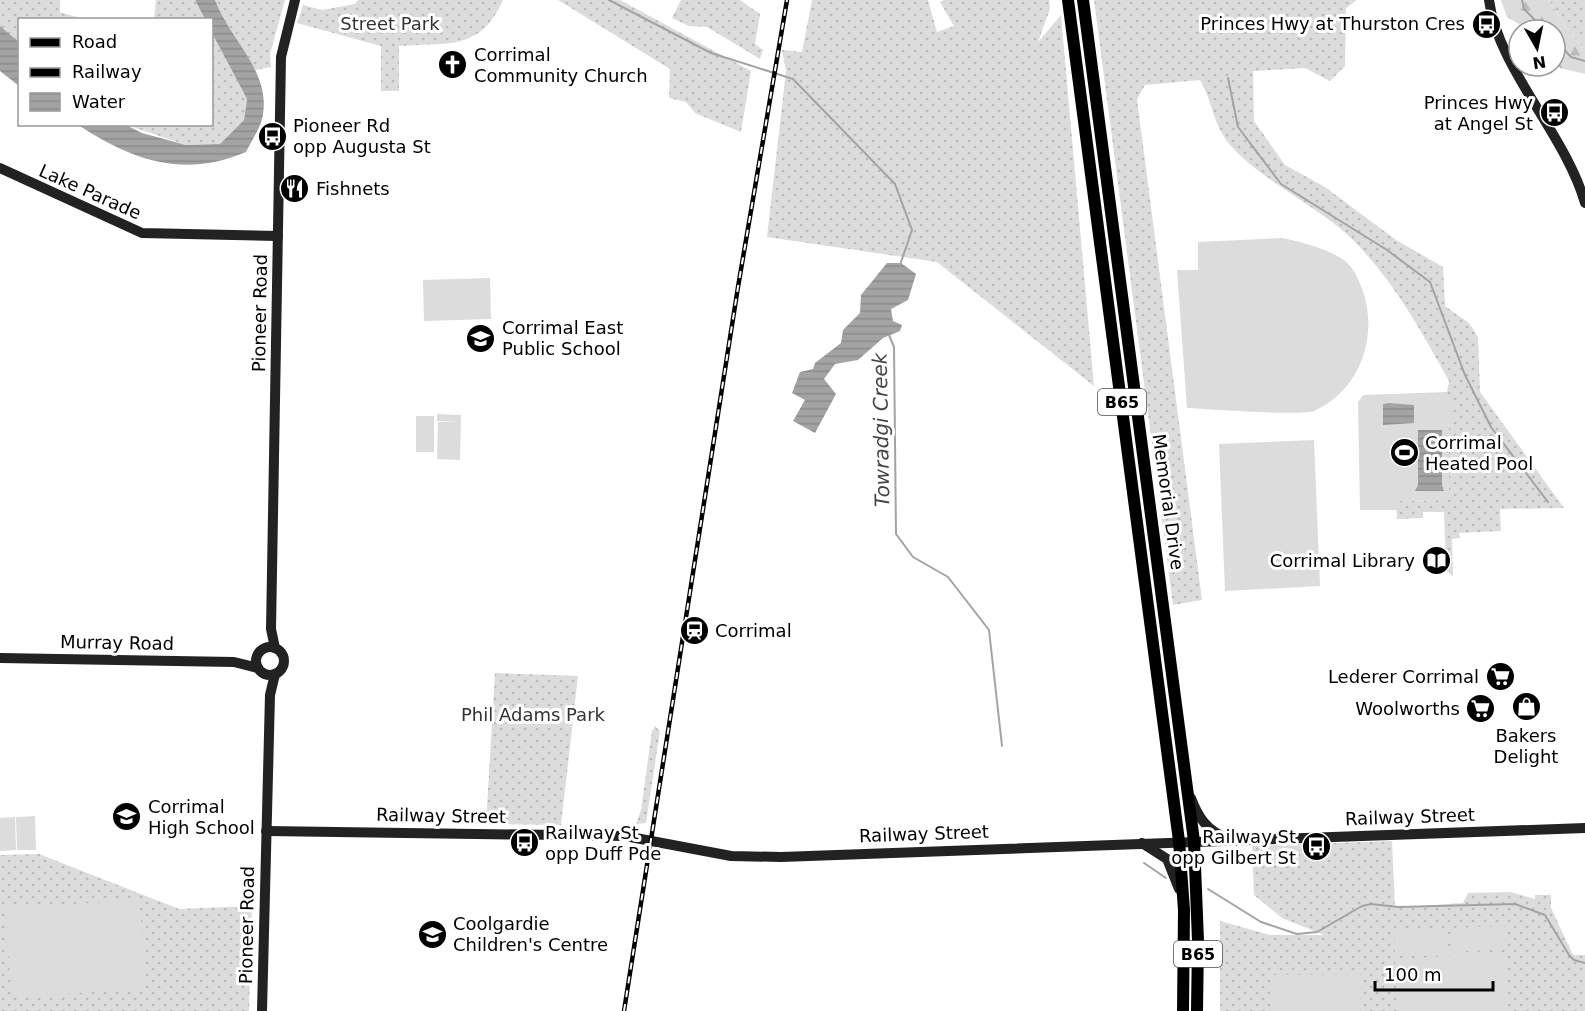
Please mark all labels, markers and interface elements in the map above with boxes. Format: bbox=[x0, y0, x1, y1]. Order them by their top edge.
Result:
bus stop icon: Princes Hwy at Thurston Cres bbox=[1470, 8, 1502, 40]
park label: Street Park bbox=[340, 13, 440, 34]
place label: Princes Hwy at Thurston Cres bbox=[1200, 13, 1465, 34]
legend bbox=[18, 18, 213, 126]
north arrow bbox=[1507, 18, 1567, 78]
text: Road bbox=[72, 31, 117, 52]
place label: Corrimal Community Church bbox=[474, 44, 648, 86]
church icon: Corrimal Community Church bbox=[437, 49, 469, 81]
text: N bbox=[1531, 52, 1547, 73]
text: Railway bbox=[72, 61, 142, 82]
text: Water bbox=[72, 91, 126, 112]
place label: Princes Hwy at Angel St bbox=[1424, 92, 1533, 134]
bus stop icon: Princes Hwy at Angel St bbox=[1538, 97, 1570, 129]
place label: Pioneer Rd opp Augusta St bbox=[293, 115, 431, 157]
bus stop icon: Pioneer Rd opp Augusta St bbox=[256, 120, 288, 152]
street label: Lake Parade bbox=[36, 160, 145, 223]
restaurant icon: Fishnets bbox=[279, 173, 311, 205]
place label: Fishnets bbox=[316, 178, 390, 199]
street label: Pioneer Road bbox=[248, 254, 271, 372]
place label: Corrimal East Public School bbox=[502, 317, 623, 359]
school or university icon: Corrimal East Public School bbox=[465, 322, 497, 354]
water label: Towradgi Creek bbox=[868, 351, 894, 507]
road number: B65 bbox=[1098, 389, 1146, 415]
street label: Memorial Drive bbox=[1149, 432, 1188, 571]
place label: Corrimal Heated Pool bbox=[1425, 432, 1533, 474]
sports icon: Corrimal Heated Pool bbox=[1388, 437, 1420, 469]
library icon: Corrimal Library bbox=[1420, 545, 1452, 577]
place label: Corrimal Library bbox=[1270, 550, 1415, 571]
station icon: Corrimal bbox=[678, 615, 710, 647]
place label: Corrimal bbox=[715, 620, 792, 641]
street label: Murray Road bbox=[60, 631, 174, 654]
supermarket icon: Lederer Corrimal bbox=[1484, 661, 1516, 693]
place label: Lederer Corrimal bbox=[1328, 666, 1479, 687]
shop icon: Bakers Delight bbox=[1510, 691, 1542, 723]
supermarket icon: Woolworths bbox=[1465, 693, 1497, 725]
place label: Woolworths bbox=[1355, 698, 1460, 719]
park label: Phil Adams Park bbox=[461, 704, 606, 725]
place label: Bakers Delight bbox=[1494, 725, 1558, 767]
place label: Corrimal High School bbox=[148, 796, 255, 838]
school or university icon: Corrimal High School bbox=[111, 801, 143, 833]
street label: Railway Street bbox=[376, 804, 506, 827]
street label: Railway Street bbox=[1345, 804, 1475, 829]
street label: Railway Street bbox=[859, 821, 989, 846]
place label: Railway St opp Duff Pde bbox=[545, 822, 661, 864]
place label: Railway St opp Gilbert St bbox=[1171, 826, 1296, 868]
bus stop icon: Railway St opp Duff Pde bbox=[508, 827, 540, 859]
bus stop icon: Railway St opp Gilbert St bbox=[1301, 831, 1333, 863]
street label: Pioneer Road bbox=[235, 866, 258, 984]
place label: Coolgardie Children's Centre bbox=[453, 913, 608, 955]
school or university icon: Coolgardie Children's Centre bbox=[416, 918, 448, 950]
road number: B65 bbox=[1174, 941, 1222, 967]
scale bar bbox=[1375, 954, 1494, 992]
text: 100 m bbox=[1384, 964, 1442, 985]

